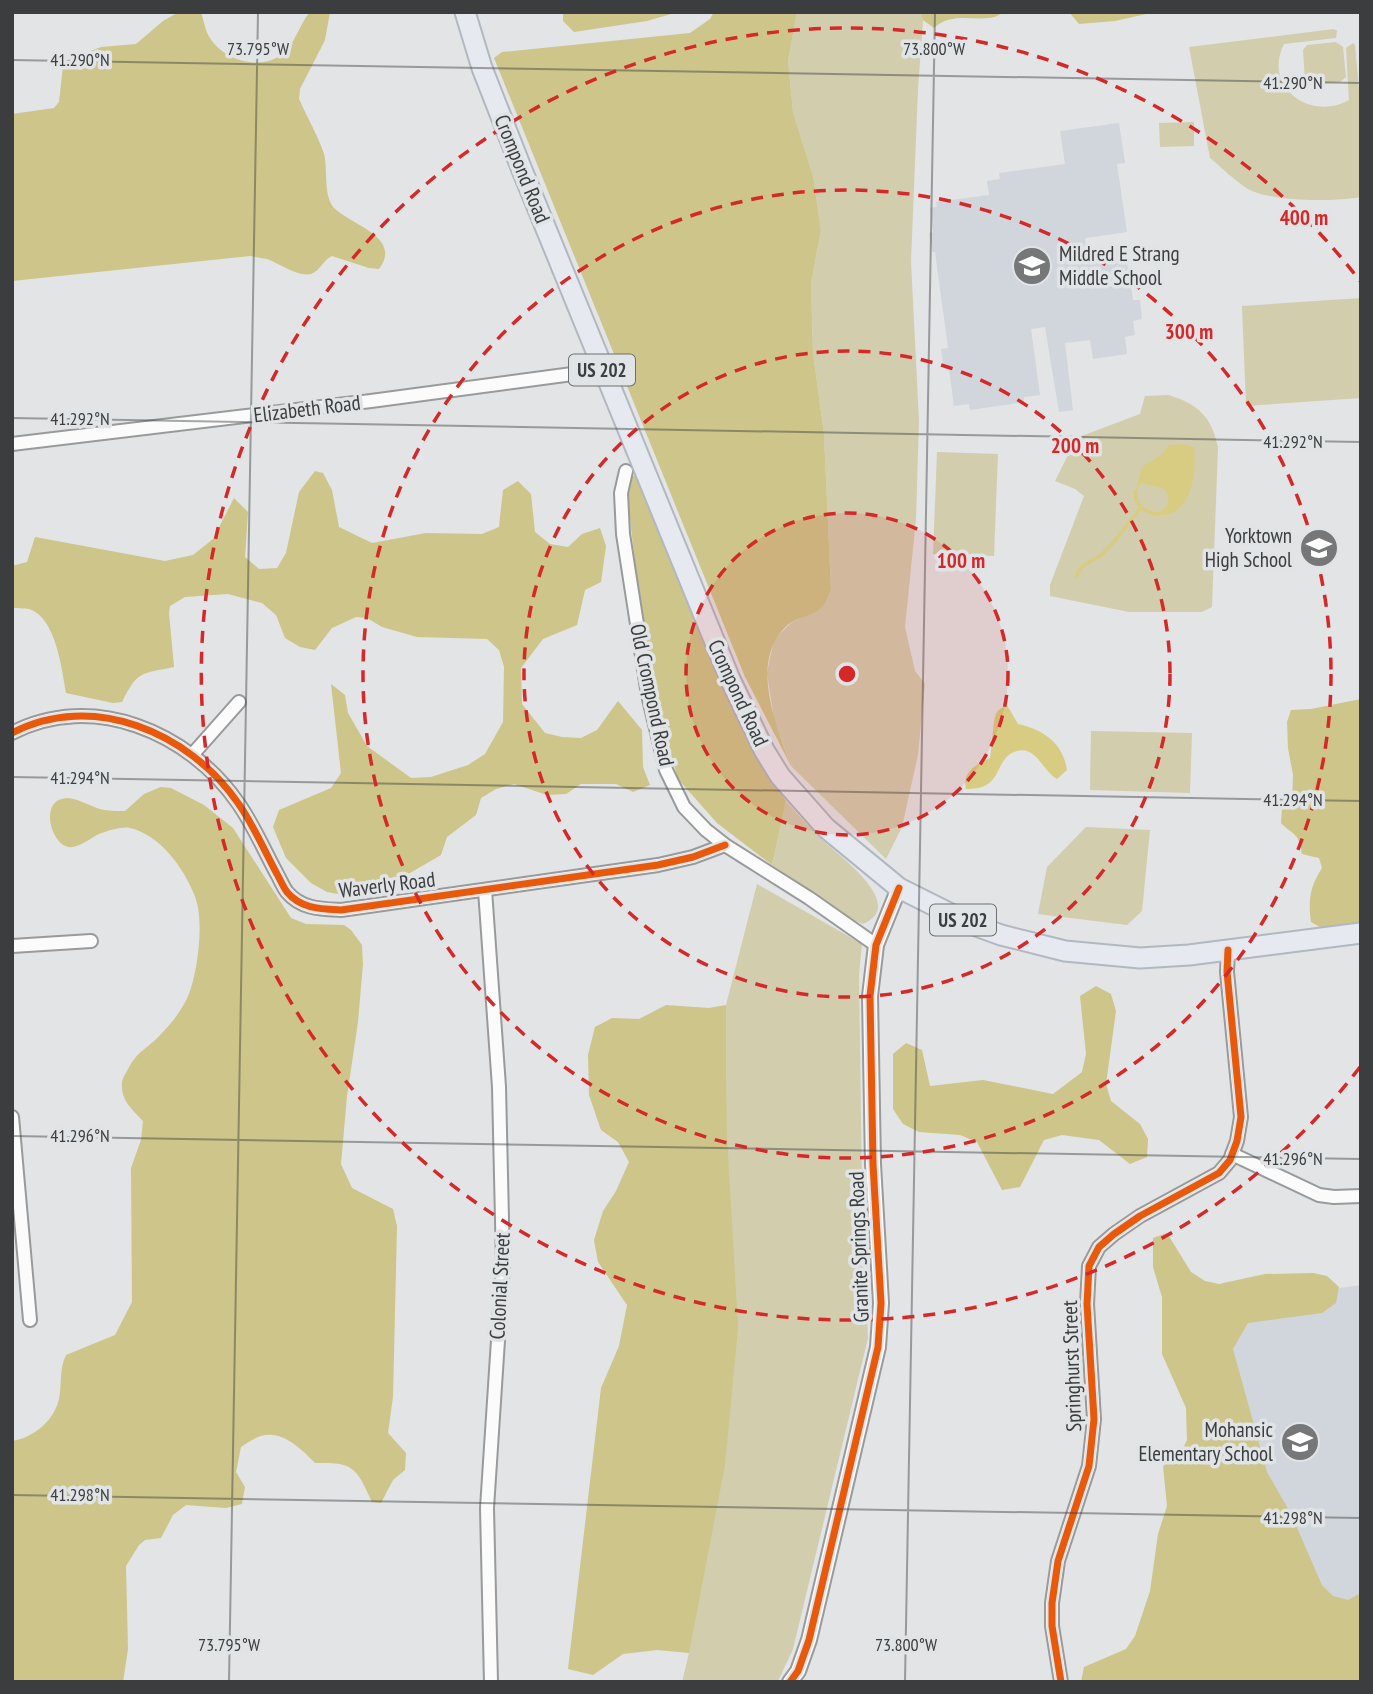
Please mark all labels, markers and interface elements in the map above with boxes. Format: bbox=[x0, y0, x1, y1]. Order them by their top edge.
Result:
text: 73.795°W bbox=[227, 37, 289, 60]
text: 73.800°W bbox=[903, 37, 965, 60]
text: 41.290°N bbox=[50, 48, 110, 71]
text: 41.290°N bbox=[1263, 71, 1323, 94]
street label: Crompond Road bbox=[488, 111, 556, 227]
text: 400 m bbox=[1280, 204, 1328, 231]
place label: Mildred E Strang Middle School bbox=[1059, 240, 1180, 291]
school or university icon: Mildred E Strang Middle School bbox=[1011, 245, 1053, 287]
text: 300 m bbox=[1165, 318, 1213, 345]
road number: US 202 bbox=[569, 354, 635, 386]
street label: Elizabeth Road bbox=[252, 389, 362, 428]
text: 41.292°N bbox=[50, 407, 110, 430]
text: 41.292°N bbox=[1263, 430, 1323, 453]
text: 200 m bbox=[1051, 432, 1099, 459]
place label: Yorktown High School bbox=[1205, 522, 1292, 573]
school or university icon: Yorktown High School bbox=[1298, 527, 1340, 569]
text: 100 m bbox=[937, 547, 985, 574]
street label: Old Crompond Road bbox=[624, 621, 681, 768]
street label: Crompond Road bbox=[702, 635, 775, 750]
centre of rings bbox=[835, 662, 859, 686]
text: 41.294°N bbox=[50, 766, 110, 789]
text: 41.294°N bbox=[1263, 788, 1323, 811]
street label: Waverly Road bbox=[337, 865, 437, 904]
road number: US 202 bbox=[930, 904, 996, 936]
text: 41.296°N bbox=[50, 1124, 110, 1147]
text: 41.296°N bbox=[1263, 1147, 1323, 1170]
street label: Granite Springs Road bbox=[842, 1171, 875, 1323]
street label: Colonial Street bbox=[483, 1232, 516, 1340]
street label: Springhurst Street bbox=[1056, 1300, 1087, 1432]
place label: Mohansic Elementary School bbox=[1138, 1416, 1274, 1467]
school or university icon: Mohansic Elementary School bbox=[1279, 1421, 1321, 1463]
text: 41.298°N bbox=[50, 1483, 110, 1506]
text: 41.298°N bbox=[1263, 1506, 1323, 1529]
text: 73.795°W bbox=[198, 1633, 260, 1656]
text: 73.800°W bbox=[875, 1633, 937, 1656]

